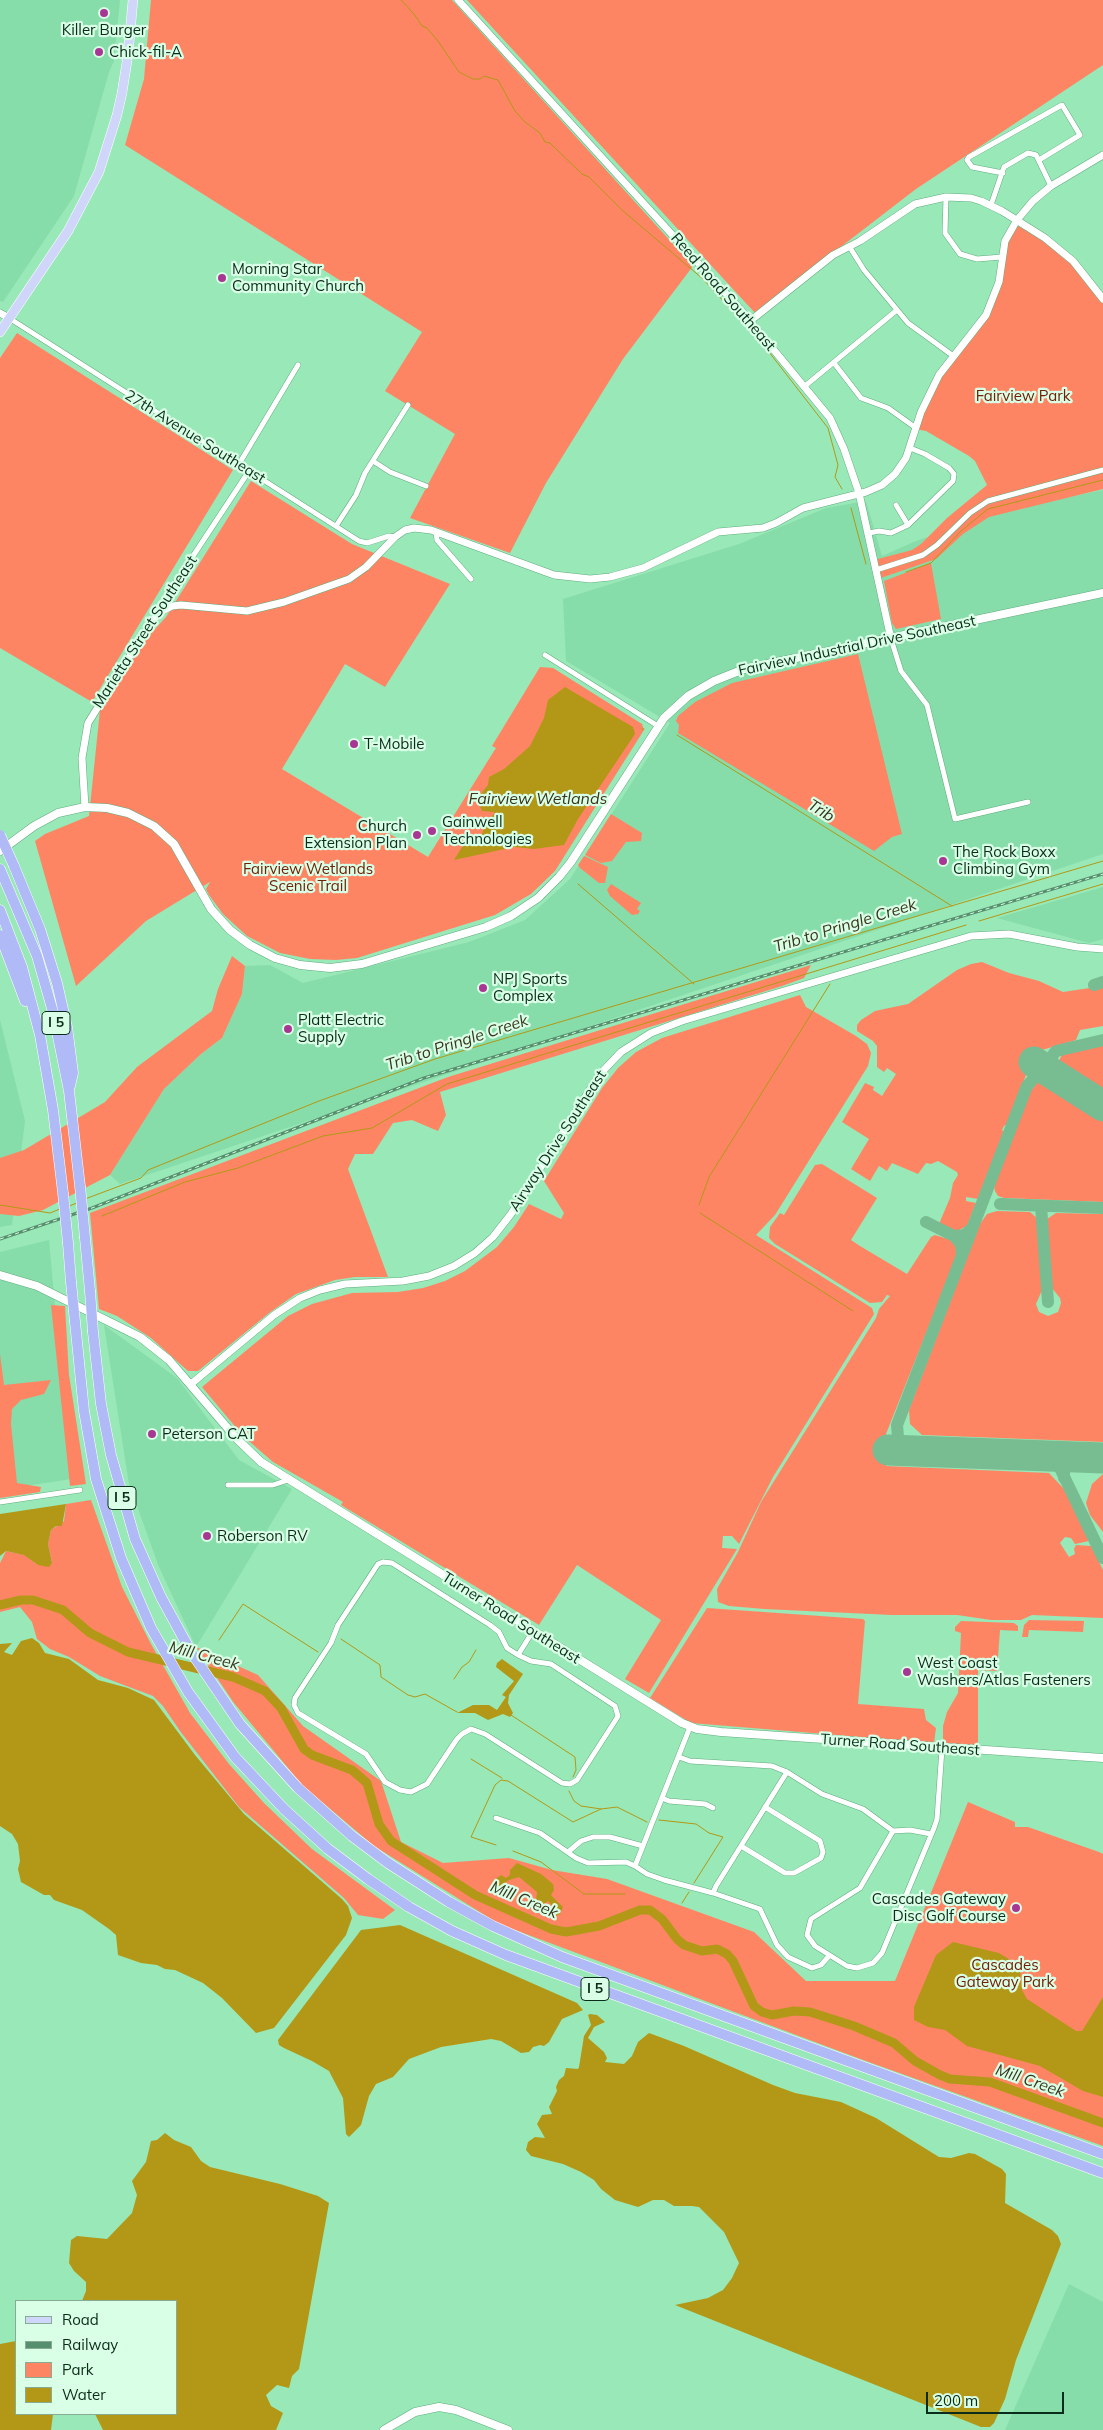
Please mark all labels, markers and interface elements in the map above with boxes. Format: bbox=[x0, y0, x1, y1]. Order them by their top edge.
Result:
marker: Killer Burger bbox=[98, 7, 110, 19]
place label: Killer Burger bbox=[62, 21, 146, 39]
place label: Chick-fil-A bbox=[109, 43, 182, 61]
marker: Chick-fil-A bbox=[93, 46, 105, 58]
street label: Reed Road Southeast bbox=[667, 229, 779, 355]
place label: Morning Star Community Church bbox=[232, 260, 364, 295]
marker: Morning Star Community Church bbox=[216, 272, 228, 284]
street label: 27th Avenue Southeast bbox=[121, 386, 269, 488]
park label: Fairview Park bbox=[976, 387, 1070, 405]
street label: Marietta Street Southeast bbox=[89, 552, 201, 712]
street label: Fairview Industrial Drive Southeast bbox=[737, 612, 977, 680]
place label: T-Mobile bbox=[364, 735, 425, 753]
marker: T-Mobile bbox=[348, 738, 360, 750]
water label: Fairview Wetlands bbox=[469, 789, 607, 809]
water label: Trib bbox=[804, 796, 838, 826]
place label: Gainwell Technologies bbox=[442, 813, 532, 848]
place label: Church Extension Plan bbox=[305, 817, 407, 852]
marker: Gainwell Technologies bbox=[426, 825, 438, 837]
marker: Church Extension Plan bbox=[411, 829, 423, 841]
place label: The Rock Boxx Climbing Gym bbox=[953, 843, 1055, 878]
marker: The Rock Boxx Climbing Gym bbox=[937, 855, 949, 867]
park label: Fairview Wetlands Scenic Trail bbox=[243, 860, 373, 895]
water label: Trib to Pringle Creek bbox=[771, 895, 919, 957]
place label: NPJ Sports Complex bbox=[493, 970, 567, 1005]
marker: NPJ Sports Complex bbox=[477, 982, 489, 994]
road number: I 5 bbox=[42, 1011, 70, 1034]
place label: Platt Electric Supply bbox=[298, 1011, 384, 1046]
water label: Trib to Pringle Creek bbox=[383, 1011, 531, 1075]
marker: Platt Electric Supply bbox=[282, 1023, 294, 1035]
street label: Airway Drive Southeast bbox=[506, 1067, 610, 1215]
place label: Peterson CAT bbox=[162, 1425, 256, 1443]
marker: Peterson CAT bbox=[146, 1428, 158, 1440]
road number: I 5 bbox=[108, 1486, 136, 1510]
place label: Roberson RV bbox=[217, 1527, 308, 1545]
marker: Roberson RV bbox=[201, 1530, 213, 1542]
street label: Turner Road Southeast bbox=[439, 1568, 583, 1668]
water label: Mill Creek bbox=[167, 1637, 241, 1675]
place label: West Coast Washers/Atlas Fasteners bbox=[917, 1654, 1091, 1689]
marker: West Coast Washers/Atlas Fasteners bbox=[901, 1666, 913, 1678]
street label: Turner Road Southeast bbox=[820, 1730, 980, 1760]
water label: Mill Creek bbox=[487, 1877, 561, 1923]
place label: Cascades Gateway Disc Golf Course bbox=[872, 1890, 1006, 1925]
marker: Cascades Gateway Disc Golf Course bbox=[1010, 1902, 1022, 1914]
park label: Cascades Gateway Park bbox=[956, 1956, 1054, 1991]
road number: I 5 bbox=[581, 1978, 609, 2000]
water label: Mill Creek bbox=[993, 2060, 1067, 2102]
legend bbox=[15, 2300, 178, 2415]
text: Road bbox=[62, 2310, 99, 2329]
text: Railway bbox=[62, 2335, 118, 2354]
text: Park bbox=[62, 2360, 94, 2379]
scale bar bbox=[928, 2382, 1066, 2414]
text: Water bbox=[62, 2385, 106, 2404]
text: 200 m bbox=[934, 2391, 978, 2410]

